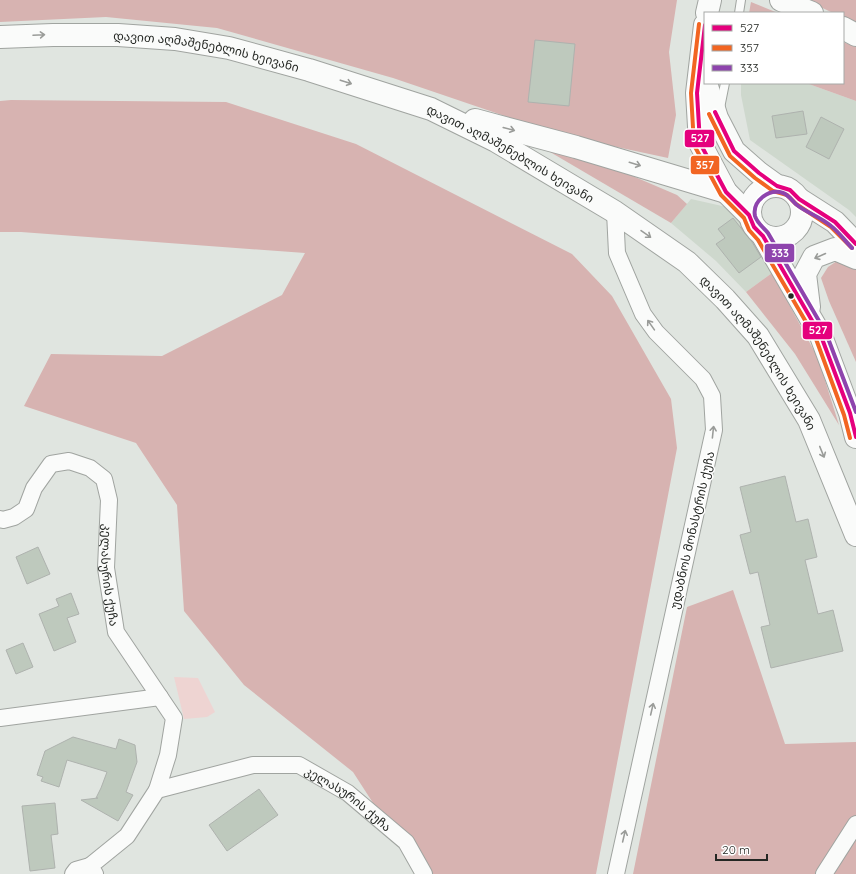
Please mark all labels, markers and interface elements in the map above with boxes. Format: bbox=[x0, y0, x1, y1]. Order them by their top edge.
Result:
legend bbox=[704, 12, 844, 84]
text: 527 bbox=[740, 20, 759, 35]
street label: დავით აღმაშენებლის ხეივანი bbox=[113, 27, 301, 75]
one-way arrow bbox=[32, 32, 45, 39]
text: 357 bbox=[740, 40, 759, 55]
text: 333 bbox=[740, 60, 759, 75]
one-way arrow bbox=[339, 78, 351, 86]
street label: დავით აღმაშენებლის ხეივანი bbox=[424, 101, 597, 205]
one-way arrow bbox=[503, 126, 516, 133]
line badge: 527 bbox=[684, 129, 715, 148]
text: 527 bbox=[691, 131, 709, 145]
line badge: 357 bbox=[690, 155, 720, 175]
text: 357 bbox=[696, 158, 714, 172]
one-way arrow bbox=[628, 161, 641, 168]
one-way arrow bbox=[640, 230, 651, 238]
line badge: 333 bbox=[764, 243, 795, 263]
text: 333 bbox=[771, 246, 789, 260]
one-way arrow bbox=[814, 252, 826, 260]
street label: დავით აღმაშენებლის ხეივანი bbox=[697, 272, 820, 432]
unlabelled marker bbox=[786, 291, 796, 301]
one-way arrow bbox=[647, 320, 655, 331]
line badge: 527 bbox=[802, 321, 833, 340]
text: 527 bbox=[809, 323, 827, 337]
one-way arrow bbox=[709, 426, 717, 439]
one-way arrow bbox=[819, 445, 826, 457]
street label: უდაბნოს მონასტრის ქუჩა bbox=[667, 450, 718, 611]
street label: კელასურის ქუჩა bbox=[98, 524, 122, 627]
one-way arrow bbox=[649, 703, 657, 716]
street label: კელასურის ქუჩა bbox=[303, 763, 395, 834]
one-way arrow bbox=[621, 830, 629, 843]
scale bar bbox=[716, 836, 767, 862]
text: 20 m bbox=[722, 842, 750, 857]

